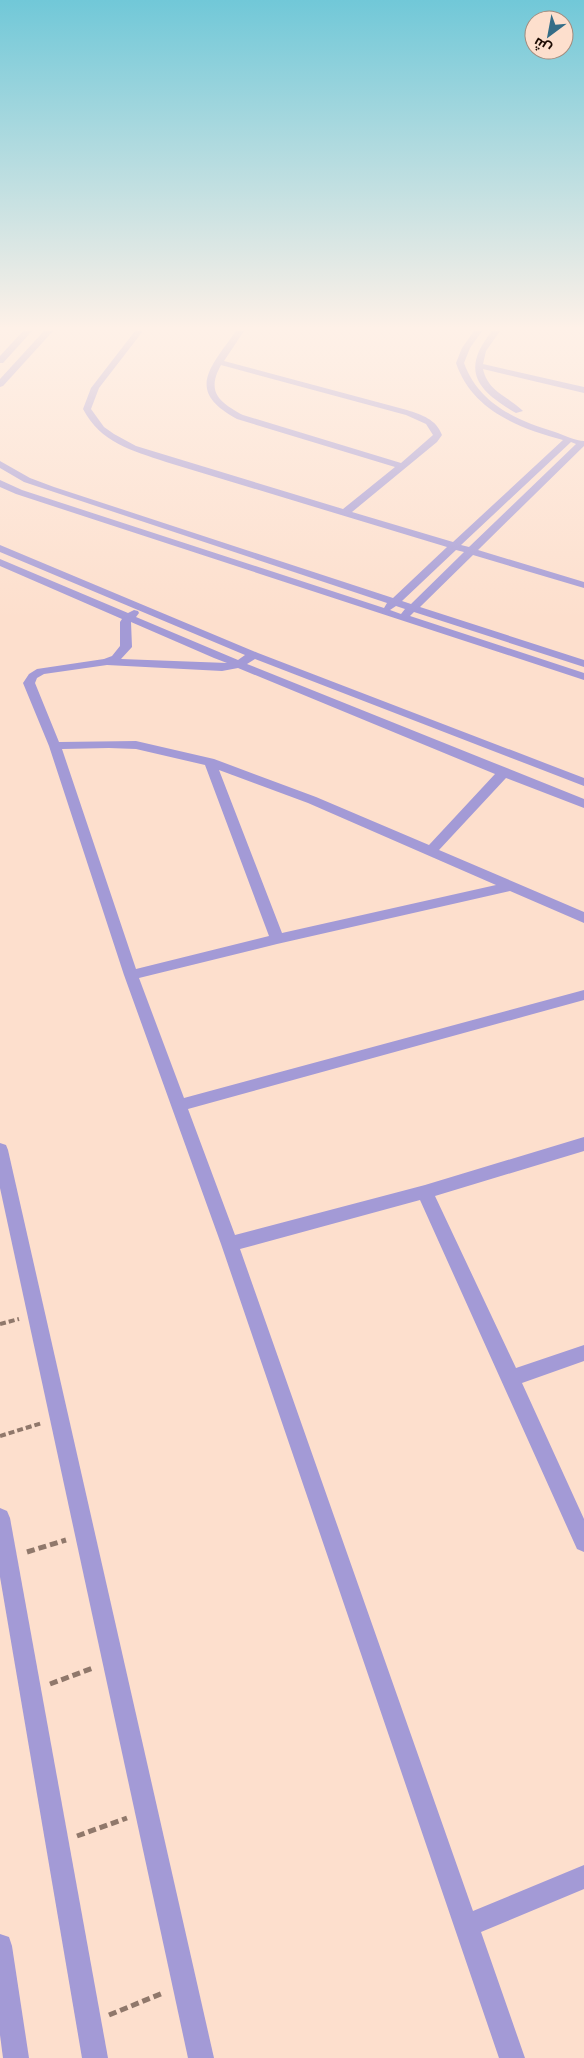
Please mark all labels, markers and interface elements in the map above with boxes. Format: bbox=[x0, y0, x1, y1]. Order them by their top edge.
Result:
north arrow bbox=[524, 10, 574, 60]
text: ش bbox=[529, 33, 555, 59]

